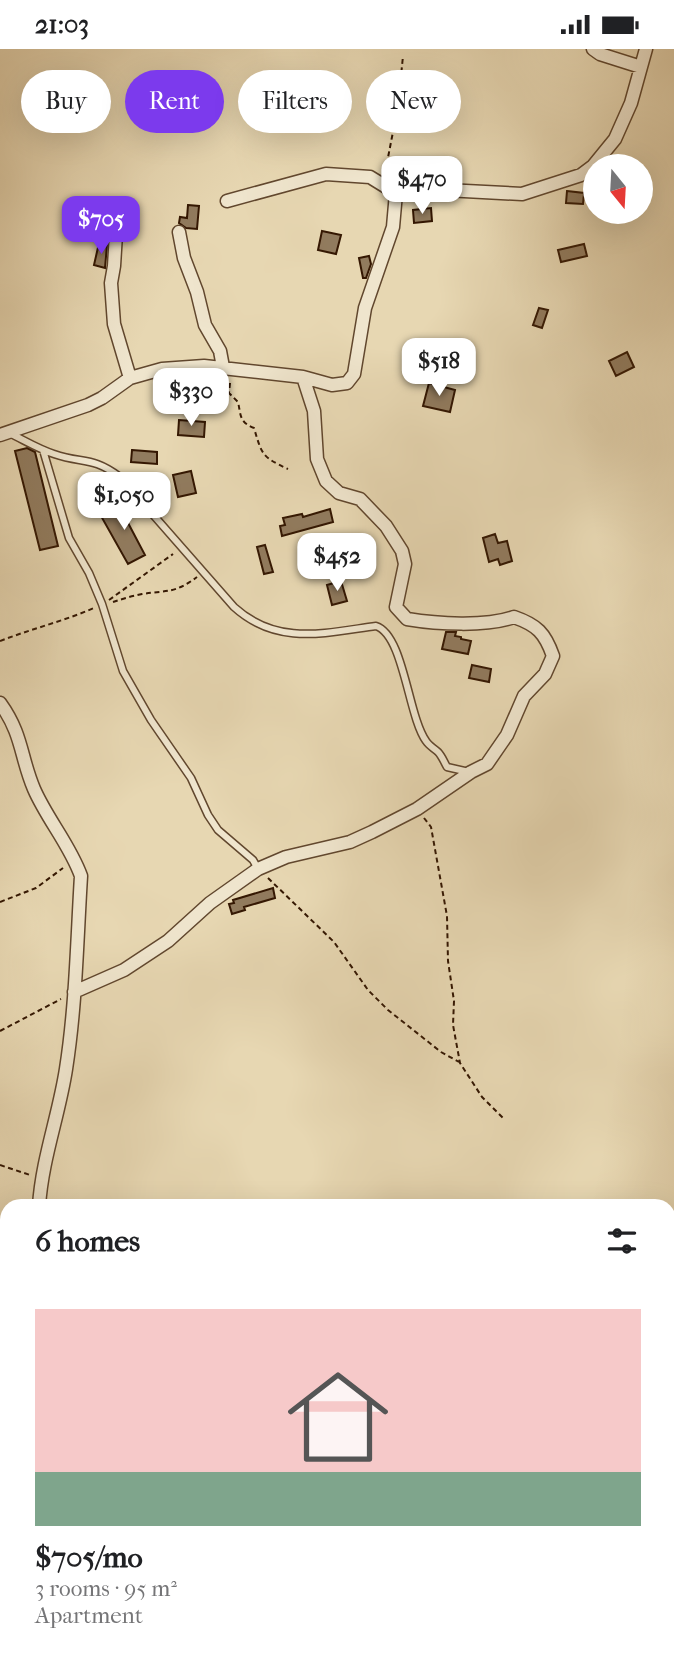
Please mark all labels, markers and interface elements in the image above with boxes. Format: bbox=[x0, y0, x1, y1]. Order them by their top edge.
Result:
text: 21:03 bbox=[35, 9, 89, 40]
chip: Buy bbox=[21, 70, 111, 133]
chip: Rent bbox=[125, 70, 224, 133]
chip: Filters bbox=[238, 70, 352, 133]
chip: New bbox=[366, 70, 461, 133]
north arrow bbox=[583, 154, 653, 224]
map controls bbox=[583, 154, 653, 224]
pin: $470 bbox=[381, 157, 463, 216]
text: $470 bbox=[397, 165, 447, 192]
pin: $705 bbox=[60, 197, 142, 256]
text: $705 bbox=[78, 205, 124, 232]
pin: $518 bbox=[398, 339, 480, 398]
text: $518 bbox=[418, 347, 460, 374]
pin: $330 bbox=[150, 369, 232, 428]
text: $330 bbox=[169, 377, 213, 404]
pin: $1,050 bbox=[67, 473, 181, 532]
text: $1,050 bbox=[94, 481, 154, 508]
pin: $452 bbox=[296, 533, 378, 593]
text: $452 bbox=[313, 542, 361, 569]
icon: filters bbox=[603, 1222, 641, 1260]
text: 6 homes bbox=[35, 1224, 140, 1259]
icon: home bbox=[275, 1354, 401, 1480]
text: $705/mo bbox=[35, 1540, 143, 1575]
text: 3 rooms · 95 m² bbox=[35, 1575, 177, 1602]
text: Apartment bbox=[35, 1602, 143, 1629]

